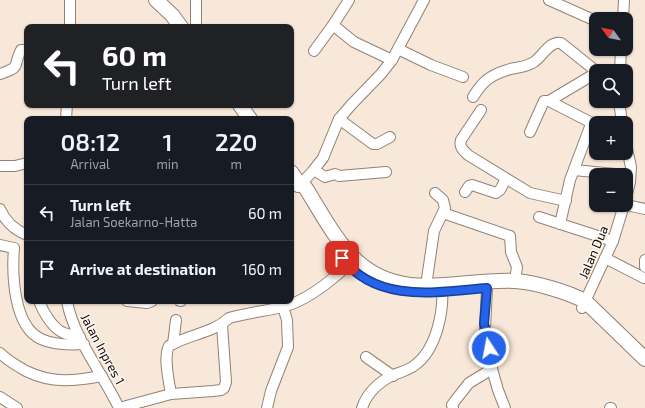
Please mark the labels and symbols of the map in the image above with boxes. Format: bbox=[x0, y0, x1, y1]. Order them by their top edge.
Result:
north arrow bbox=[589, 12, 633, 56]
street label: Jalan Dua bbox=[575, 223, 611, 281]
pin bbox=[325, 241, 359, 275]
street label: Jalan Inpres 1 bbox=[78, 311, 128, 387]
position arrow bbox=[468, 327, 510, 369]

